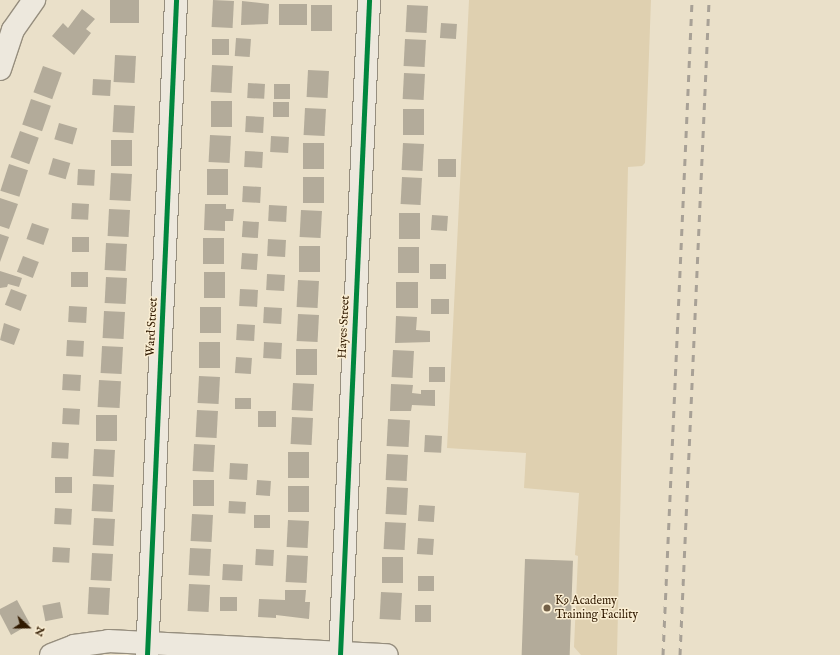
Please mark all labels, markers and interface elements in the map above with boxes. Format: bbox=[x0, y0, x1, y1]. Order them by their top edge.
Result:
street label: Hayes Street bbox=[335, 295, 353, 359]
street label: Ward Street bbox=[143, 297, 161, 357]
place label: K9 Academy Training Facility bbox=[555, 594, 638, 622]
marker: K9 Academy Training Facility bbox=[542, 603, 552, 613]
north arrow bbox=[8, 607, 48, 647]
text: N bbox=[31, 624, 47, 638]

